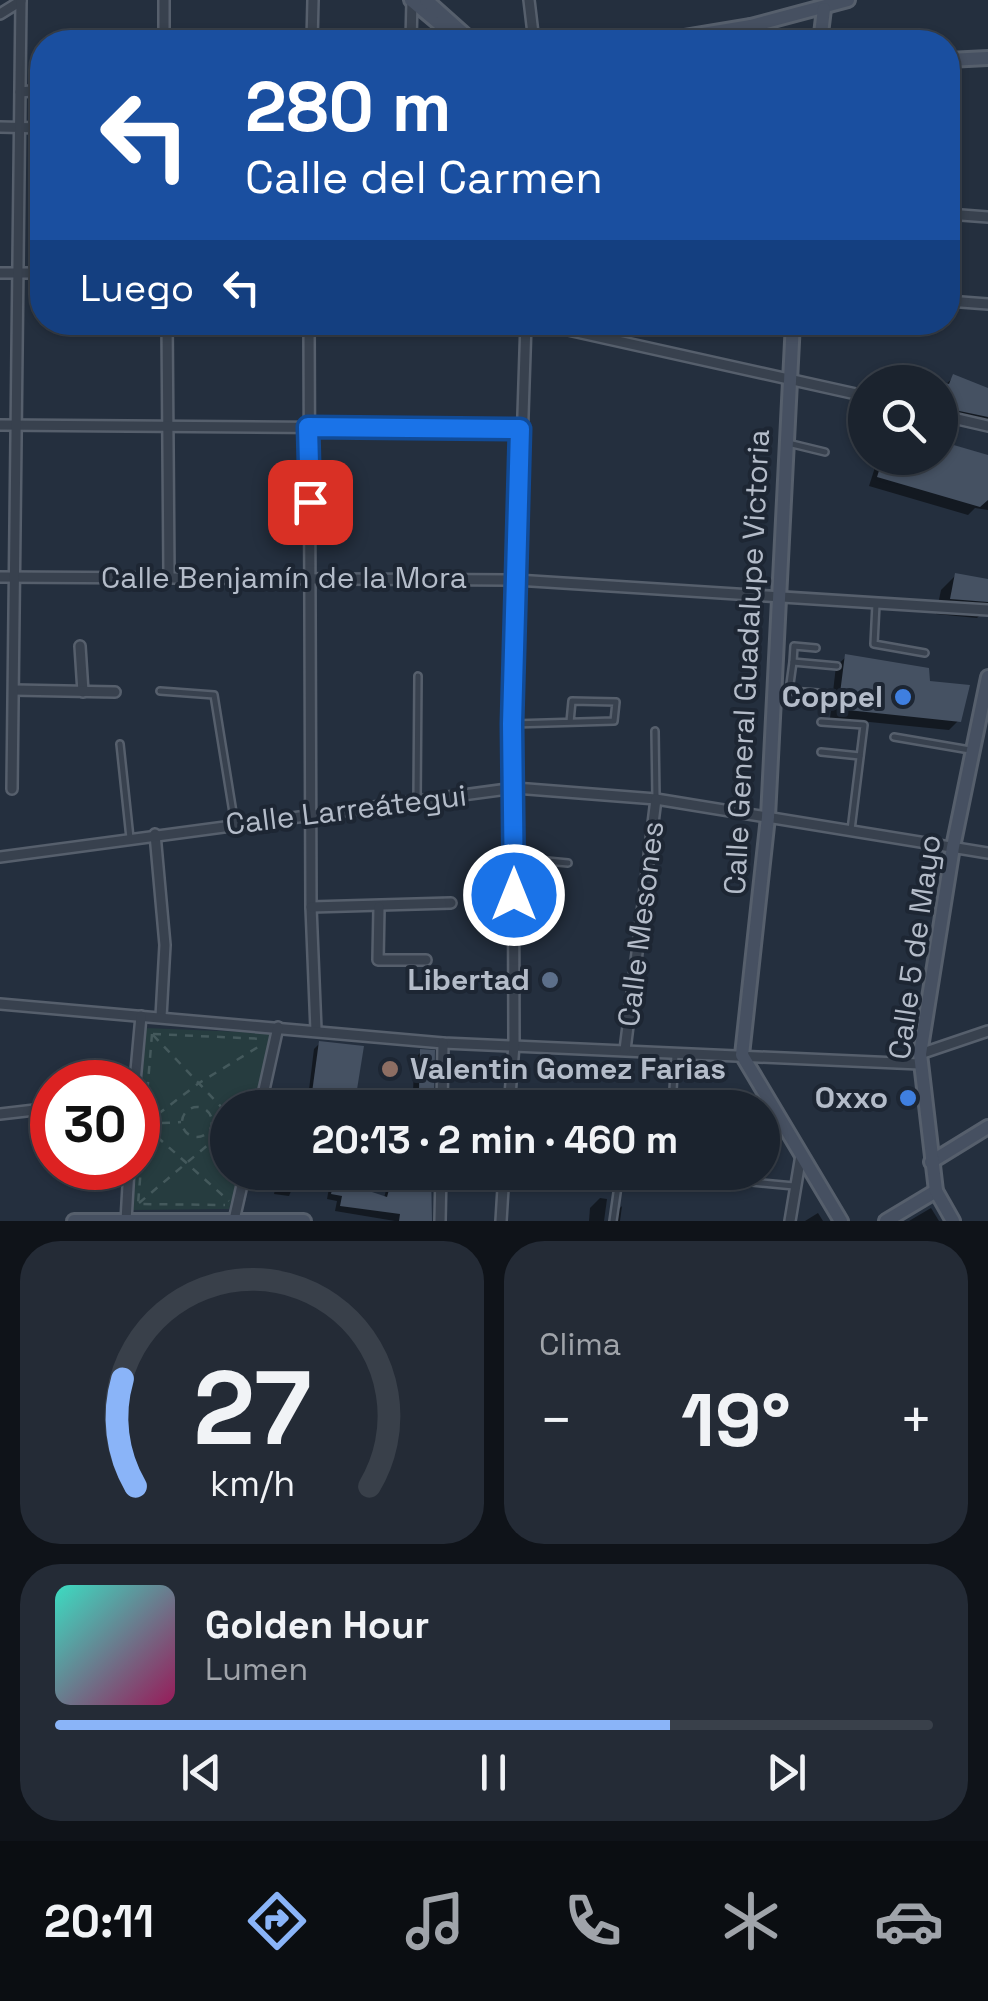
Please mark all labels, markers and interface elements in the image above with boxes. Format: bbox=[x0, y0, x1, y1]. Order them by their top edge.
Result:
text: 280 m bbox=[245, 62, 452, 151]
icon: left bbox=[80, 70, 210, 200]
text: Calle del Carmen bbox=[245, 149, 603, 206]
icon: left bbox=[214, 260, 269, 315]
text: Luego bbox=[80, 264, 194, 312]
map controls bbox=[848, 365, 958, 475]
button: search bbox=[848, 365, 958, 475]
street label: Calle General Guadalupe Victoria bbox=[715, 428, 778, 896]
pin bbox=[268, 460, 353, 545]
icon: arrive bbox=[283, 475, 338, 530]
street label: Calle Benjamín de la Mora bbox=[101, 558, 467, 597]
place label: Coppel bbox=[782, 677, 883, 716]
marker: Coppel bbox=[892, 686, 914, 708]
street label: Calle Larreátegui bbox=[223, 775, 469, 844]
street label: Calle Mesones bbox=[609, 819, 672, 1029]
street label: Calle 5 de Mayo bbox=[879, 832, 950, 1062]
position arrow bbox=[462, 843, 566, 947]
place label: Libertad bbox=[408, 960, 530, 999]
marker: Libertad bbox=[539, 969, 561, 991]
place label: Valentin Gomez Farias bbox=[410, 1049, 726, 1088]
marker: Valentin Gomez Farias bbox=[379, 1058, 401, 1080]
speed limit sign: 30 bbox=[30, 1060, 160, 1190]
place label: Oxxo bbox=[815, 1078, 888, 1117]
marker: Oxxo bbox=[897, 1087, 919, 1109]
text: 20:13 · 2 min · 460 m bbox=[312, 1116, 678, 1164]
text: Clima bbox=[539, 1324, 621, 1364]
text: 27 bbox=[193, 1342, 311, 1474]
text: 19° bbox=[681, 1372, 791, 1468]
text: − bbox=[539, 1385, 573, 1455]
text: + bbox=[899, 1385, 933, 1455]
text: km/h bbox=[209, 1461, 295, 1506]
text: Golden Hour bbox=[205, 1601, 429, 1649]
text: Lumen bbox=[205, 1649, 308, 1689]
icon: previous bbox=[174, 1745, 229, 1800]
icon: pause bbox=[466, 1745, 521, 1800]
icon: next bbox=[759, 1745, 814, 1800]
icon: directions bbox=[242, 1886, 312, 1956]
icon: music bbox=[400, 1886, 470, 1956]
icon: phone bbox=[558, 1886, 628, 1956]
icon: climate bbox=[716, 1886, 786, 1956]
icon: car bbox=[874, 1886, 944, 1956]
text: 20:11 bbox=[44, 1893, 154, 1950]

